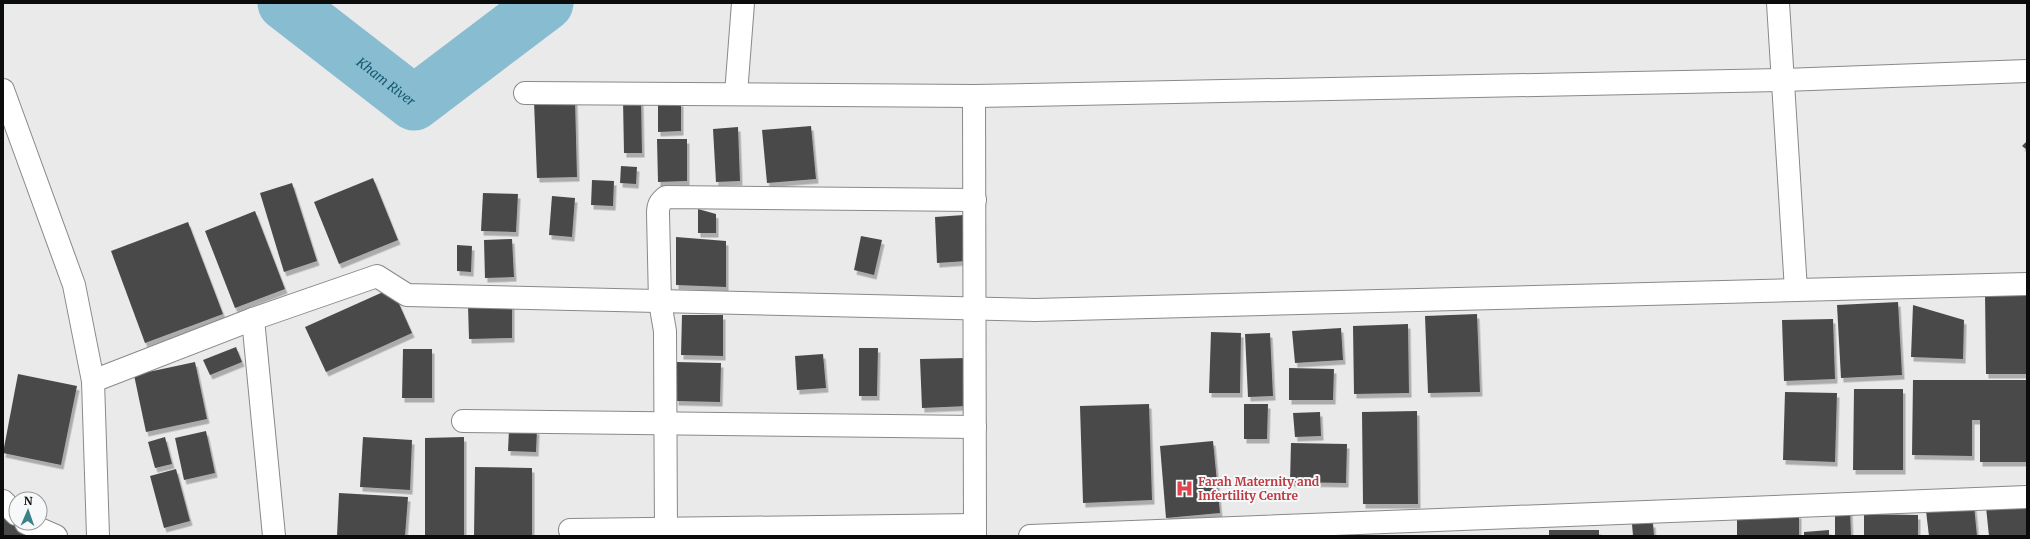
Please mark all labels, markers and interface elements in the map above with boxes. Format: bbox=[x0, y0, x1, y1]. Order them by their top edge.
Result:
water label: Kham River bbox=[353, 53, 420, 110]
place label: Farah Maternity and Infertility Centre bbox=[1198, 474, 1320, 503]
hospital icon: Farah Maternity and Infertility Centre bbox=[1175, 478, 1195, 498]
north arrow bbox=[8, 491, 48, 531]
text: N bbox=[24, 494, 33, 508]

